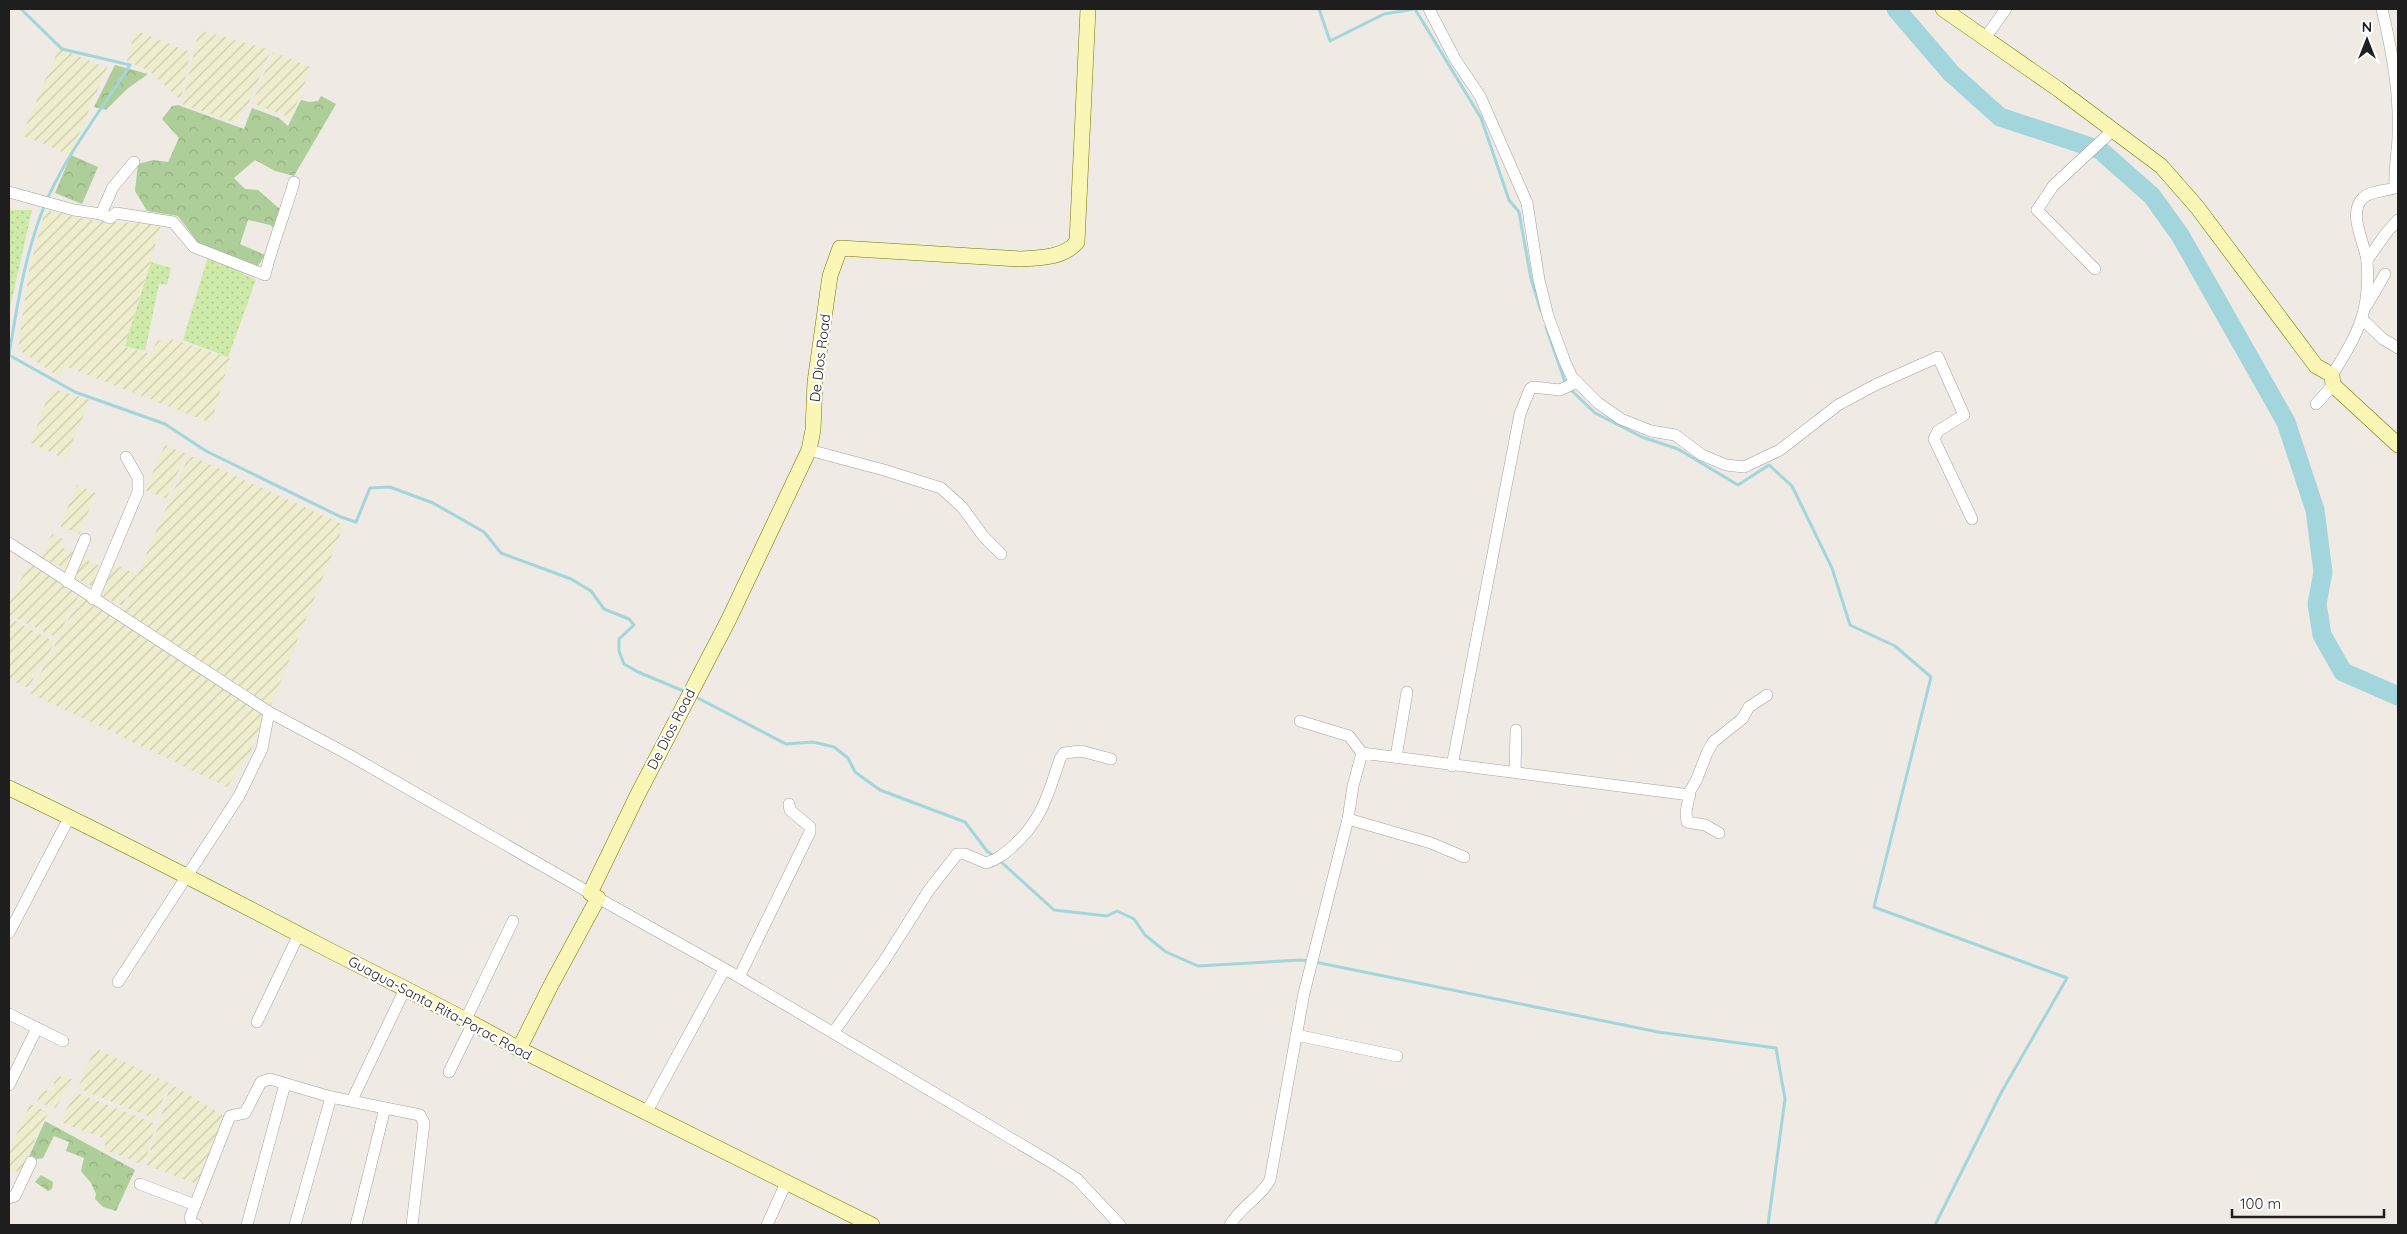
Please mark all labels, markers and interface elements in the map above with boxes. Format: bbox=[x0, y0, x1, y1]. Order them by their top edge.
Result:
north arrow bbox=[2342, 15, 2392, 65]
text: N bbox=[2362, 18, 2372, 36]
street label: De Dios Road bbox=[806, 313, 834, 403]
street label: De Dios Road bbox=[643, 685, 699, 773]
street label: Guagua-Santa Rita-Porac Road bbox=[345, 952, 535, 1064]
scale bar bbox=[2232, 1186, 2384, 1218]
text: 100 m bbox=[2240, 1194, 2281, 1213]

